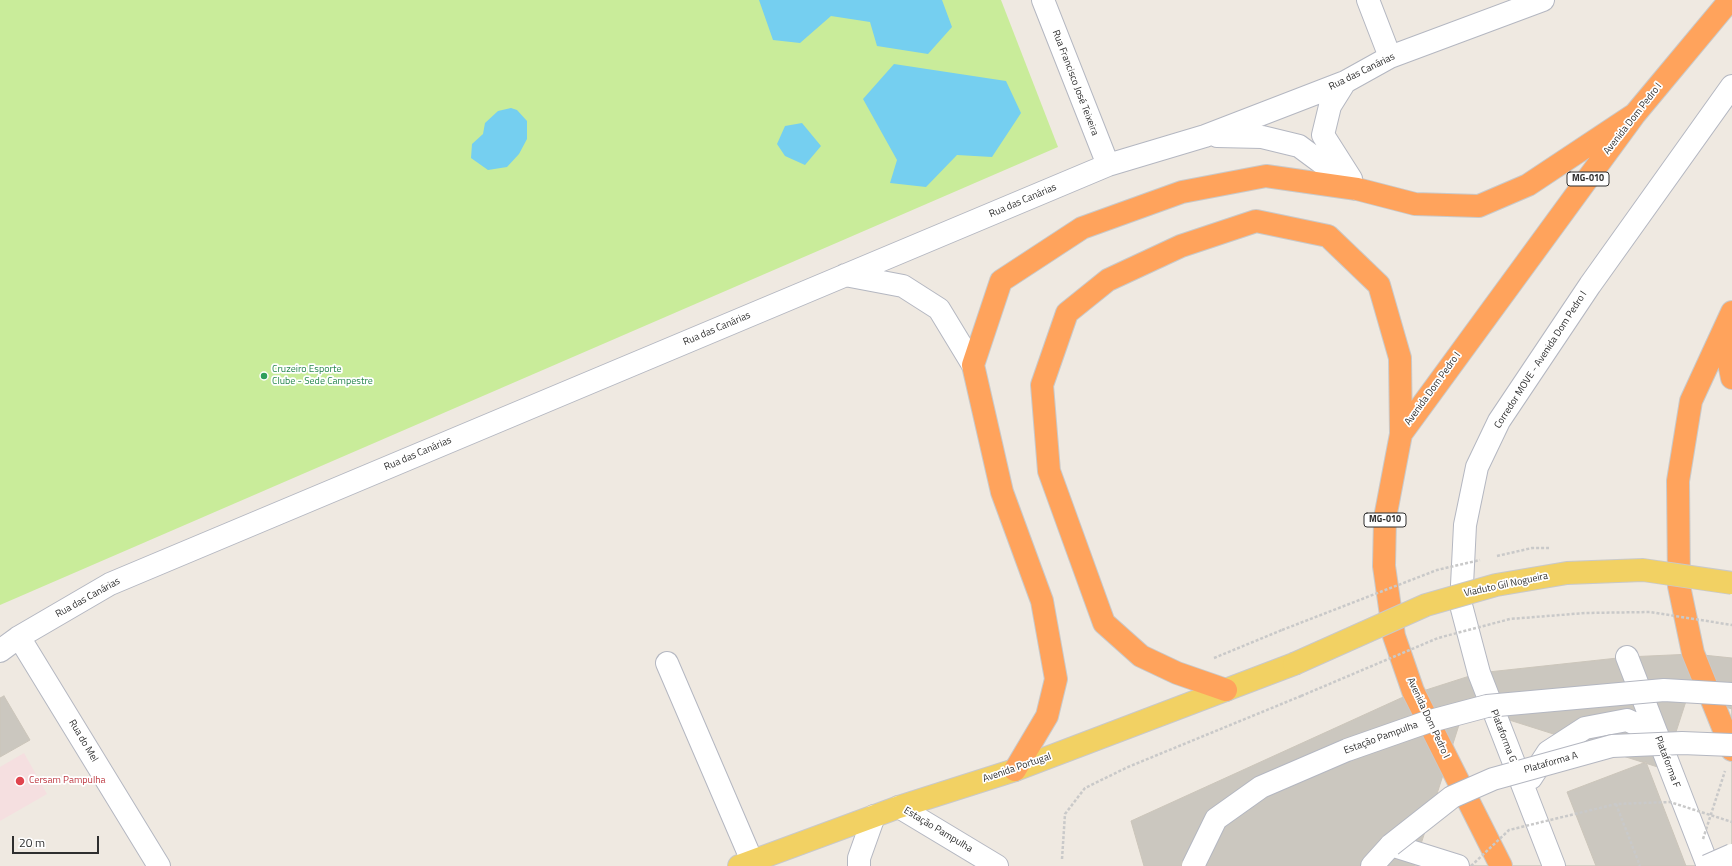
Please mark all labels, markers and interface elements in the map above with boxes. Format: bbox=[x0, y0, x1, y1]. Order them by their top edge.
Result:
street label: Rua Francisco José Teixeira bbox=[1049, 28, 1101, 138]
street label: Rua das Canárias bbox=[1327, 51, 1397, 93]
street label: Avenida Dom Pedro I bbox=[1601, 81, 1665, 157]
road number: MG-010 bbox=[1567, 172, 1609, 186]
street label: Rua das Canárias bbox=[988, 181, 1058, 221]
street label: Corredor MOVE - Avenida Dom Pedro I bbox=[1492, 289, 1590, 431]
street label: Rua das Canárias bbox=[682, 309, 752, 349]
street label: Avenida Dom Pedro I bbox=[1402, 350, 1464, 428]
place label: Cruzeiro Esporte Clube - Sede Campestre bbox=[272, 364, 373, 388]
marker: Cruzeiro Esporte Clube - Sede Campestre bbox=[259, 371, 269, 381]
street label: Rua das Canárias bbox=[383, 434, 453, 474]
road number: MG-010 bbox=[1364, 513, 1406, 527]
street label: Viaduto Gil Nogueira bbox=[1463, 570, 1549, 600]
street label: Rua das Canárias bbox=[54, 575, 122, 621]
street label: Avenida Dom Pedro I bbox=[1404, 676, 1452, 760]
street label: Plataforma G bbox=[1487, 708, 1519, 764]
street label: Rua do Mel bbox=[66, 718, 100, 764]
street label: Estação Pampulha bbox=[1342, 719, 1420, 757]
street label: Plataforma F bbox=[1652, 734, 1682, 790]
street label: Plataforma A bbox=[1523, 750, 1579, 776]
street label: Avenida Portugal bbox=[981, 751, 1053, 785]
marker: Cersam Pampulha bbox=[14, 775, 26, 787]
place label: Cersam Pampulha bbox=[29, 775, 106, 787]
street label: Estação Pampulha bbox=[901, 805, 975, 855]
scale bar bbox=[14, 828, 101, 854]
text: 20 m bbox=[19, 833, 45, 852]

